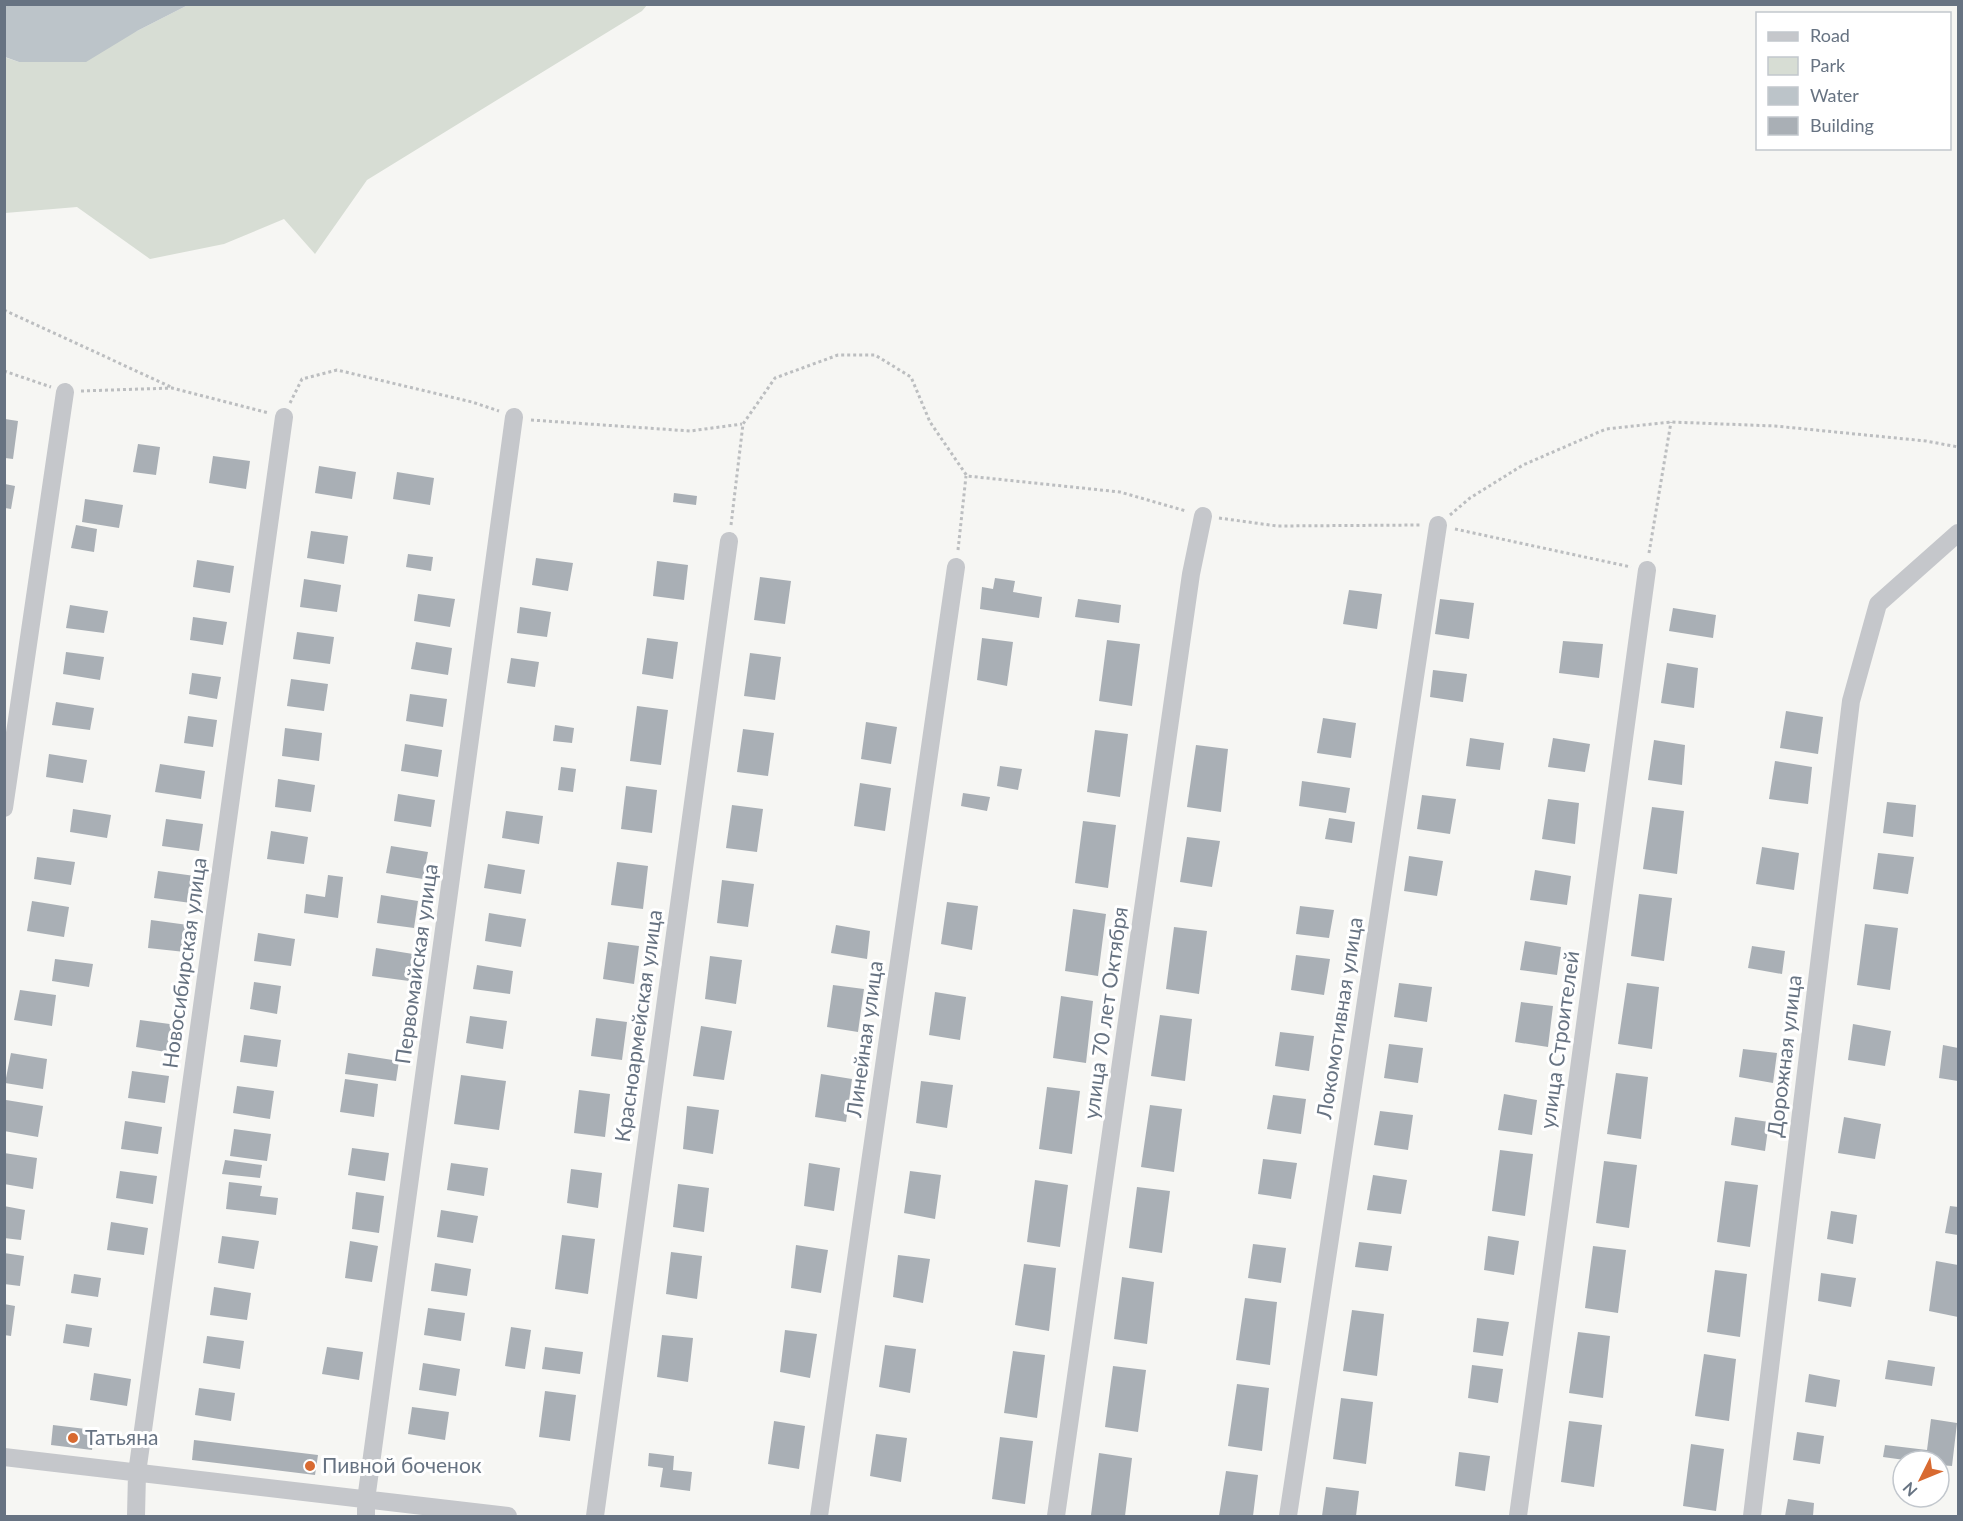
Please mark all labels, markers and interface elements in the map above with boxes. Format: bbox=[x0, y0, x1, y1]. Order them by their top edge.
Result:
legend bbox=[1756, 12, 1951, 150]
text: Road bbox=[1810, 24, 1850, 46]
text: Park bbox=[1810, 54, 1846, 76]
text: Water bbox=[1810, 84, 1859, 106]
text: Building bbox=[1810, 114, 1874, 136]
street label: Новосибирская улица bbox=[156, 856, 211, 1070]
street label: Первомайская улица bbox=[389, 862, 442, 1066]
street label: улица 70 лет Октября bbox=[1077, 905, 1132, 1120]
street label: Красноармейская улица bbox=[609, 908, 666, 1144]
street label: Локомотивная улица bbox=[1310, 915, 1367, 1121]
street label: улица Строителей bbox=[1534, 949, 1583, 1130]
street label: Линейная улица bbox=[840, 959, 887, 1120]
street label: Дорожная улица bbox=[1761, 973, 1806, 1138]
place label: Татьяна bbox=[85, 1424, 158, 1449]
marker: Татьяна bbox=[66, 1431, 80, 1445]
north arrow bbox=[1891, 1449, 1951, 1509]
place label: Пивной боченок bbox=[322, 1452, 482, 1477]
marker: Пивной боченок bbox=[303, 1459, 317, 1473]
text: N bbox=[1899, 1479, 1921, 1501]

